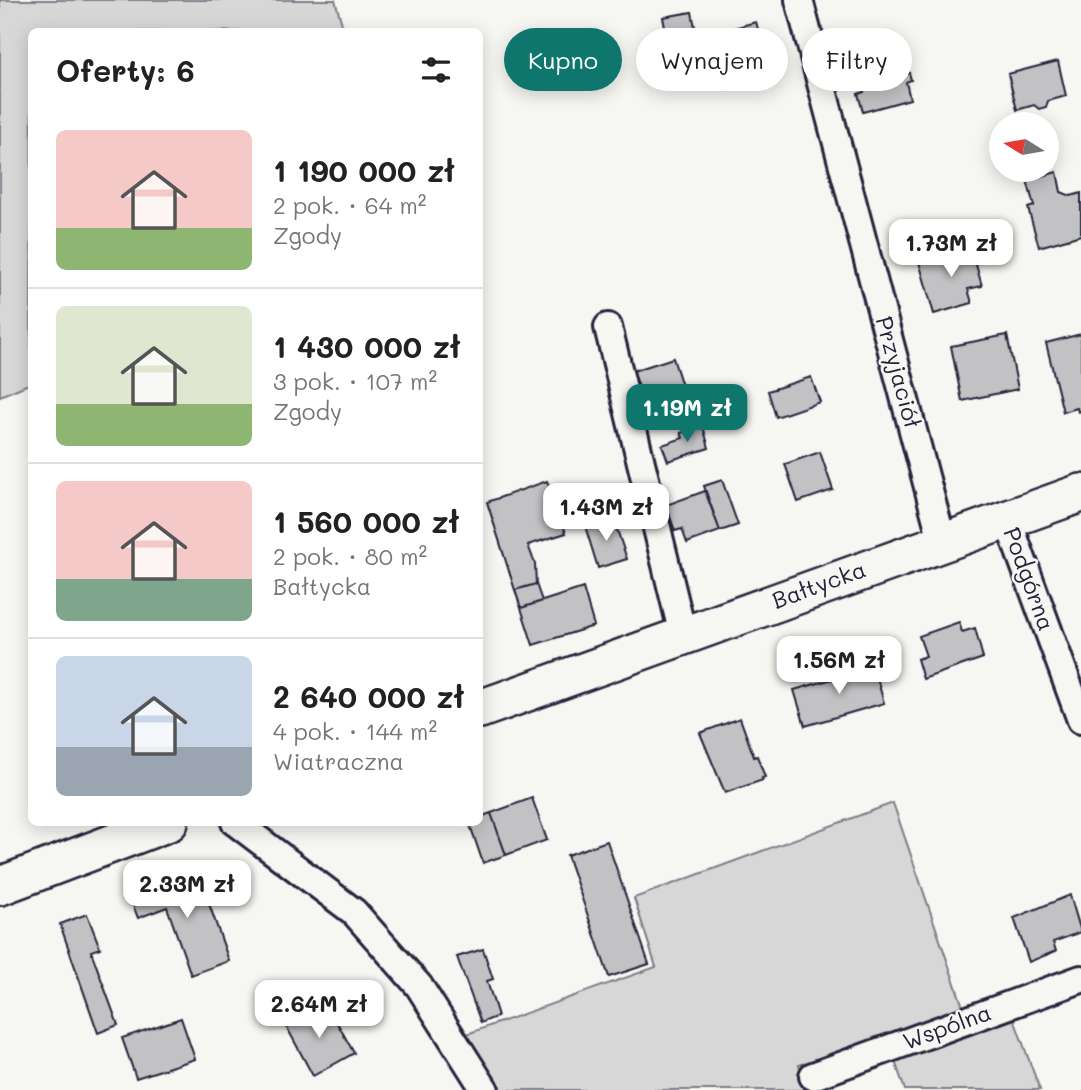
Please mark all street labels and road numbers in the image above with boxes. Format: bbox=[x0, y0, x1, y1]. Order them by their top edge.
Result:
street label: Przyjaciół bbox=[870, 313, 928, 431]
street label: Podgórna bbox=[997, 523, 1062, 634]
street label: Bałtycka bbox=[767, 553, 870, 615]
street label: Wspólna bbox=[898, 996, 995, 1056]

